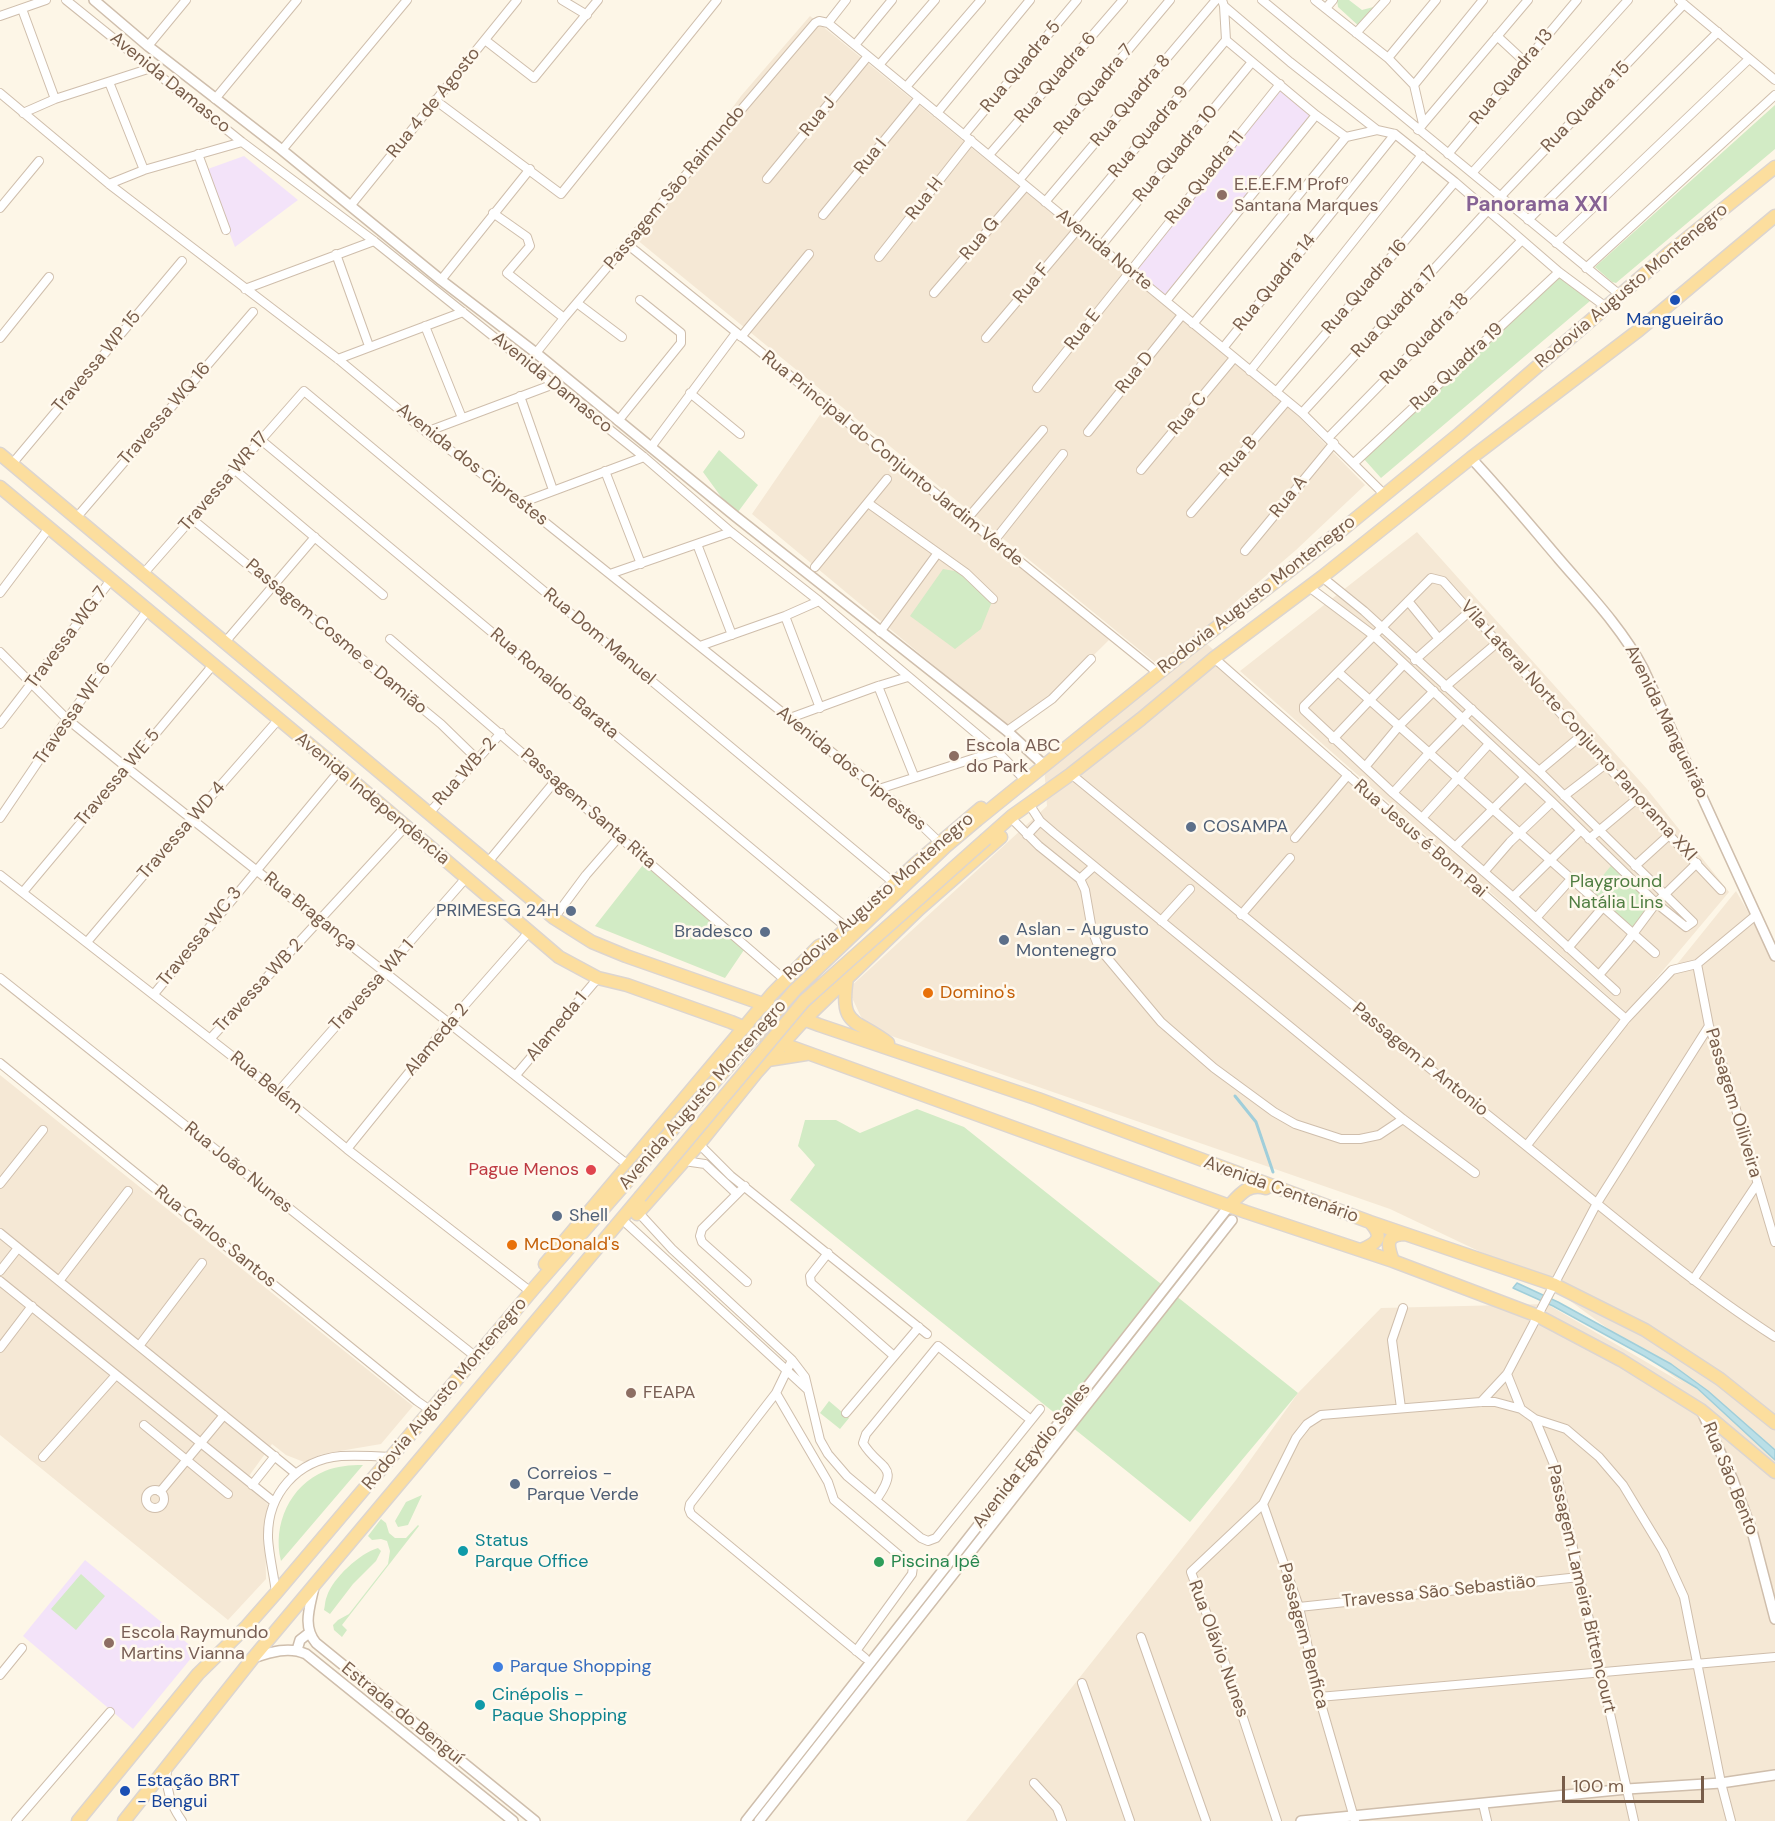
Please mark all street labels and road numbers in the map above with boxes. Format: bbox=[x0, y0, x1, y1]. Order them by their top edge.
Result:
street label: Rua Quadra 5 bbox=[976, 17, 1066, 117]
street label: Rua Quadra 13 bbox=[1466, 25, 1558, 129]
street label: Avenida Damasco bbox=[105, 28, 235, 138]
street label: Rua Quadra 6 bbox=[1011, 28, 1101, 128]
street label: Rua Quadra 7 bbox=[1050, 40, 1138, 140]
street label: Rua 4 de Agosto bbox=[383, 43, 485, 163]
street label: Rua Quadra 8 bbox=[1086, 51, 1176, 151]
street label: Rua Quadra 15 bbox=[1537, 57, 1635, 157]
street label: Rua Quadra 9 bbox=[1104, 82, 1194, 182]
street label: Rua J bbox=[796, 93, 840, 141]
street label: Rua Quadra 10 bbox=[1129, 101, 1223, 207]
street label: Passagem São Raimundo bbox=[600, 102, 750, 274]
street label: Rua Quadra 11 bbox=[1161, 127, 1249, 229]
street label: Rua I bbox=[850, 135, 892, 179]
street label: Rua H bbox=[902, 174, 948, 224]
street label: Rodovia Augusto Montenegro bbox=[1531, 199, 1733, 373]
street label: Avenida Norte bbox=[1052, 205, 1156, 295]
street label: Rua G bbox=[956, 213, 1004, 265]
street label: Rua Quadra 14 bbox=[1229, 230, 1321, 336]
street label: Rua Quadra 16 bbox=[1318, 235, 1412, 339]
street label: Rua F bbox=[1009, 260, 1055, 308]
street label: Rua Quadra 17 bbox=[1347, 262, 1443, 362]
street label: Rua Quadra 18 bbox=[1376, 289, 1474, 389]
street label: Rua E bbox=[1060, 305, 1106, 355]
street label: Travessa WP 15 bbox=[48, 307, 146, 417]
street label: Rua Quadra 19 bbox=[1406, 318, 1508, 416]
street label: Avenida Damasco bbox=[487, 328, 617, 438]
street label: Rua Principal do Conjunto Jardim Verde bbox=[757, 347, 1027, 571]
street label: Rua D bbox=[1112, 348, 1158, 398]
street label: Travessa WQ 16 bbox=[114, 358, 216, 470]
street label: Rua C bbox=[1164, 388, 1212, 440]
street label: Avenida dos Ciprestes bbox=[392, 399, 552, 531]
street label: Travessa WR 17 bbox=[175, 428, 273, 536]
street label: Rua B bbox=[1216, 432, 1262, 482]
street label: Rua A bbox=[1266, 472, 1312, 522]
street label: Rodovia Augusto Montenegro bbox=[1154, 511, 1360, 679]
street label: Passagem Cosme e Damião bbox=[241, 555, 431, 719]
street label: Travessa WG 7 bbox=[22, 583, 112, 693]
street label: Rua Dom Manuel bbox=[539, 584, 659, 690]
street label: Vila Lateral Norte Conjunto Panorama XXI bbox=[1455, 596, 1701, 866]
street label: Rua Ronaldo Barata bbox=[485, 624, 623, 744]
street label: Avenida Mangueirão bbox=[1619, 642, 1713, 802]
street label: Travessa WF 6 bbox=[30, 659, 116, 769]
street label: Avenida dos Ciprestes bbox=[772, 702, 930, 836]
street label: Travessa WE 5 bbox=[71, 725, 165, 831]
street label: Avenida Independência bbox=[290, 728, 454, 870]
street label: Rua WB-2 bbox=[429, 734, 501, 810]
street label: Passagem Santa Rita bbox=[516, 744, 660, 874]
street label: Rua Jesus é Bom Pai bbox=[1349, 775, 1491, 903]
street label: Travessa WD 4 bbox=[134, 778, 230, 884]
street label: Rodovia Augusto Montenegro bbox=[780, 809, 978, 985]
street label: Rua Bragança bbox=[259, 868, 361, 956]
street label: Travessa WC 3 bbox=[153, 883, 247, 991]
street label: Travessa WB 2 bbox=[210, 935, 308, 1037]
street label: Travessa WA 1 bbox=[325, 936, 419, 1036]
street label: Alameda 1 bbox=[522, 988, 592, 1066]
street label: Avenida Augusto Montenegro bbox=[615, 996, 791, 1194]
street label: Alameda 2 bbox=[400, 999, 474, 1081]
street label: Passagem P Antonio bbox=[1348, 999, 1492, 1121]
street label: Passagem Oiliveira bbox=[1700, 1026, 1766, 1180]
street label: Rua Belém bbox=[225, 1047, 307, 1119]
street label: Rua João Nunes bbox=[180, 1118, 296, 1218]
street label: Avenida Centenário bbox=[1201, 1152, 1361, 1228]
street label: Rua Carlos Santos bbox=[150, 1181, 280, 1293]
street label: Rodovia Augusto Montenegro bbox=[358, 1293, 532, 1495]
street label: Avenida Egydio Salles bbox=[968, 1379, 1096, 1533]
street label: Rua São Bento bbox=[1697, 1419, 1763, 1539]
street label: Passagem Lameira Bittencourt bbox=[1542, 1463, 1620, 1715]
street label: Passagem Benfica bbox=[1273, 1561, 1333, 1711]
street label: Travessa São Sebastião bbox=[1341, 1571, 1537, 1613]
street label: Rua Olávio Nunes bbox=[1183, 1577, 1253, 1721]
street label: Estrada do Benguí bbox=[337, 1658, 467, 1770]

